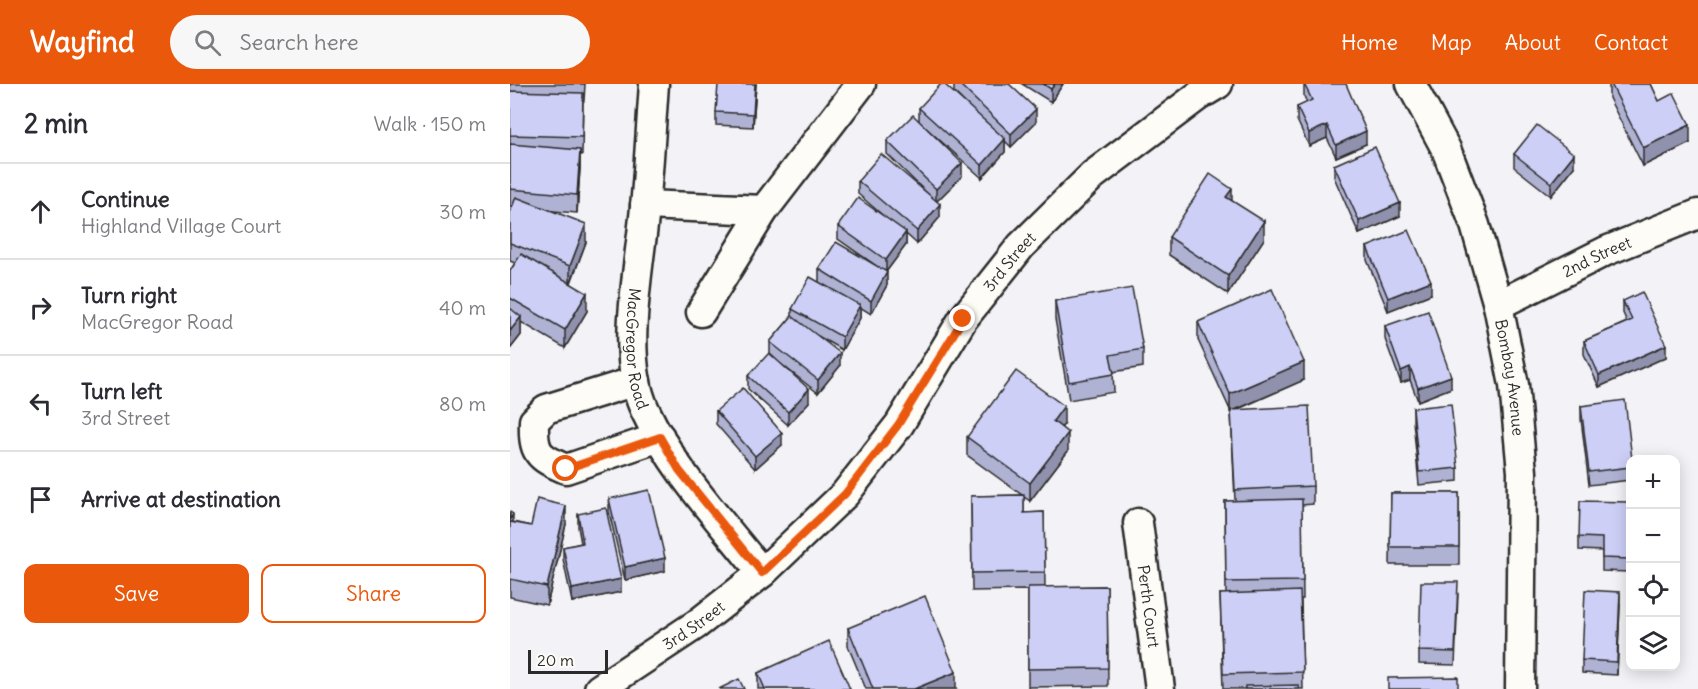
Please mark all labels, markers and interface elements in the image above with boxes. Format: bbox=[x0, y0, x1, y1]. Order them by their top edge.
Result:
search box bbox=[170, 15, 590, 69]
text: Wayfind bbox=[30, 24, 134, 60]
icon: search bbox=[191, 26, 224, 59]
text: Search here bbox=[239, 28, 359, 56]
text: Home bbox=[1341, 29, 1398, 56]
text: Map bbox=[1431, 29, 1472, 56]
text: About bbox=[1505, 29, 1561, 56]
text: Contact bbox=[1594, 29, 1668, 56]
text: 2 min bbox=[24, 107, 88, 140]
text: Walk · 150 m bbox=[374, 111, 486, 136]
text: Continue bbox=[81, 185, 170, 213]
icon: ahead bbox=[24, 195, 57, 228]
text: 30 m bbox=[439, 199, 486, 224]
text: Highland Village Court bbox=[81, 213, 281, 238]
street label: 3rd Street bbox=[979, 227, 1040, 295]
street label: 2nd Street bbox=[1559, 232, 1635, 281]
text: Turn right bbox=[81, 281, 177, 309]
street label: MacGregor Road bbox=[622, 287, 653, 412]
icon: right bbox=[24, 291, 57, 324]
text: 40 m bbox=[439, 295, 486, 320]
route end bbox=[949, 305, 975, 331]
text: MacGregor Road bbox=[81, 309, 233, 334]
street label: Bombay Avenue bbox=[1491, 317, 1529, 437]
text: Turn left bbox=[81, 377, 162, 405]
icon: left bbox=[24, 387, 57, 420]
text: 80 m bbox=[439, 391, 486, 416]
text: 3rd Street bbox=[81, 405, 170, 430]
route start bbox=[552, 455, 578, 481]
map controls bbox=[1626, 455, 1680, 671]
button: + bbox=[1626, 455, 1680, 509]
icon: arrive bbox=[24, 483, 57, 516]
text: Arrive at destination bbox=[81, 485, 281, 513]
button: − bbox=[1626, 509, 1680, 563]
button: locate bbox=[1626, 563, 1680, 617]
button: Save bbox=[24, 564, 249, 623]
button: Share bbox=[261, 564, 486, 623]
street label: Perth Court bbox=[1134, 564, 1164, 649]
street label: 3rd Street bbox=[659, 596, 729, 654]
button: layers bbox=[1626, 617, 1680, 671]
scale bar bbox=[528, 647, 608, 674]
text: 20 m bbox=[537, 650, 574, 670]

